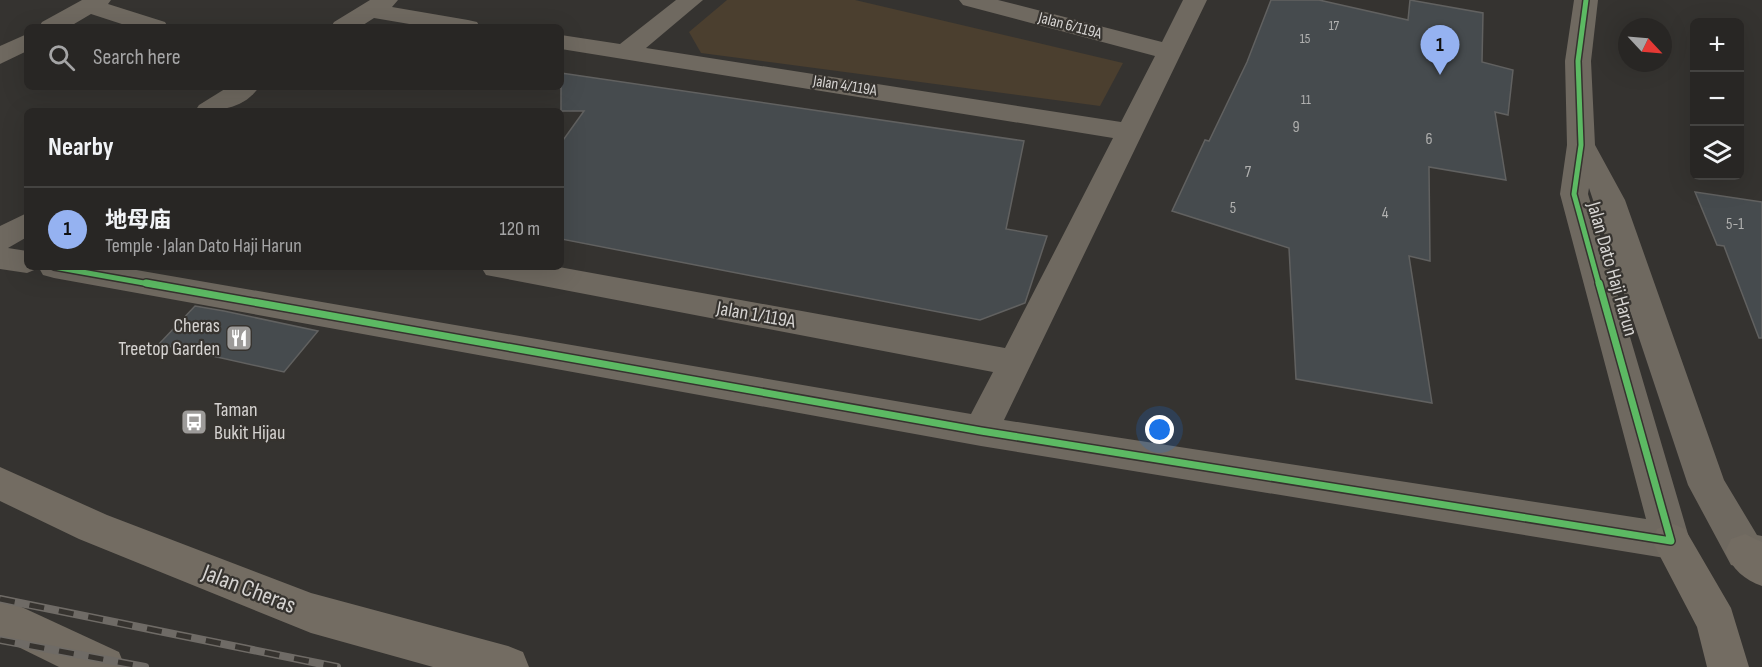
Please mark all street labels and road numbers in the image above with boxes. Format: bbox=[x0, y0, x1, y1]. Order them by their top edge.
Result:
street label: Jalan 6/119A bbox=[1035, 8, 1104, 44]
street label: Jalan 4/119A bbox=[811, 71, 878, 100]
street label: Jalan Dato Haji Harun bbox=[1581, 198, 1643, 339]
street label: Jalan 1/119A bbox=[714, 296, 798, 334]
street label: Jalan Cheras bbox=[197, 558, 300, 620]

